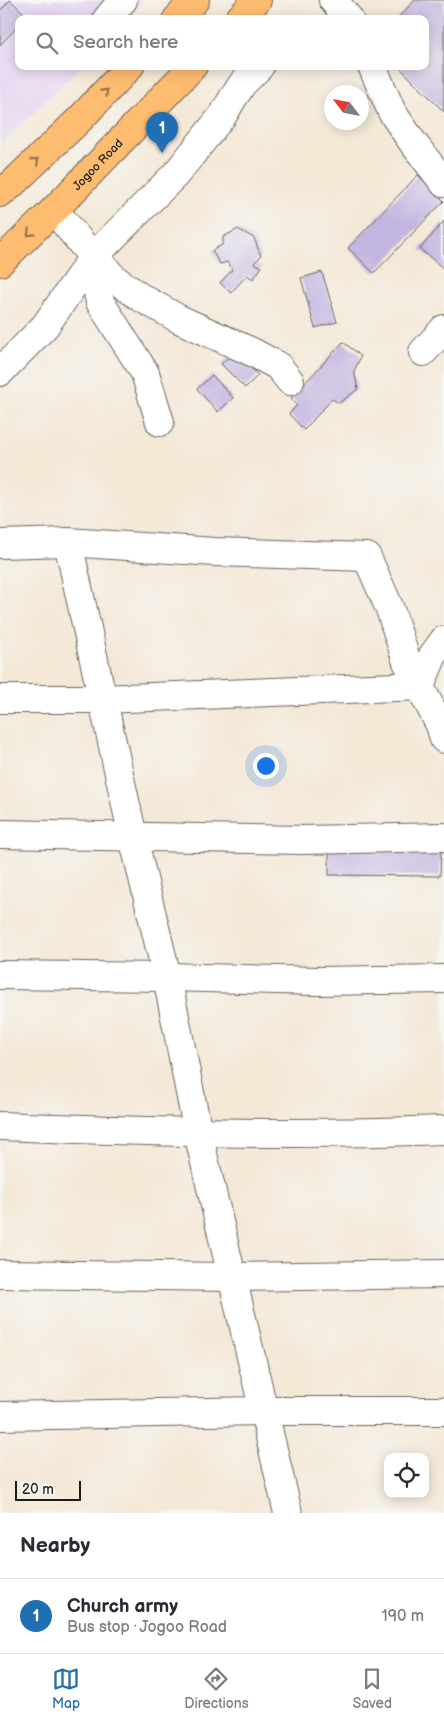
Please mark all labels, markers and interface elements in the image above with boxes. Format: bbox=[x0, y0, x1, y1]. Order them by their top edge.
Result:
search box bbox=[15, 15, 429, 70]
icon: search bbox=[33, 29, 61, 57]
text: Search here bbox=[73, 31, 178, 54]
north arrow bbox=[324, 85, 369, 130]
one-way arrow bbox=[99, 89, 108, 98]
pin: 1 bbox=[146, 112, 178, 153]
street label: Jogoo Road bbox=[70, 136, 126, 194]
one-way arrow bbox=[31, 158, 40, 167]
one-way arrow bbox=[27, 227, 36, 236]
your location bbox=[253, 753, 279, 779]
map controls bbox=[384, 1453, 429, 1498]
button: locate bbox=[384, 1453, 429, 1498]
scale bar bbox=[15, 1478, 81, 1501]
text: 20 m bbox=[22, 1481, 54, 1498]
text: Nearby bbox=[20, 1533, 90, 1558]
text: Church army bbox=[67, 1595, 178, 1618]
text: 1 bbox=[33, 1607, 39, 1626]
text: 190 m bbox=[382, 1607, 424, 1626]
text: Bus stop · Jogoo Road bbox=[67, 1618, 227, 1637]
tab: Map bbox=[52, 1665, 80, 1712]
tab: Directions bbox=[184, 1665, 249, 1712]
tab: Saved bbox=[353, 1665, 392, 1712]

